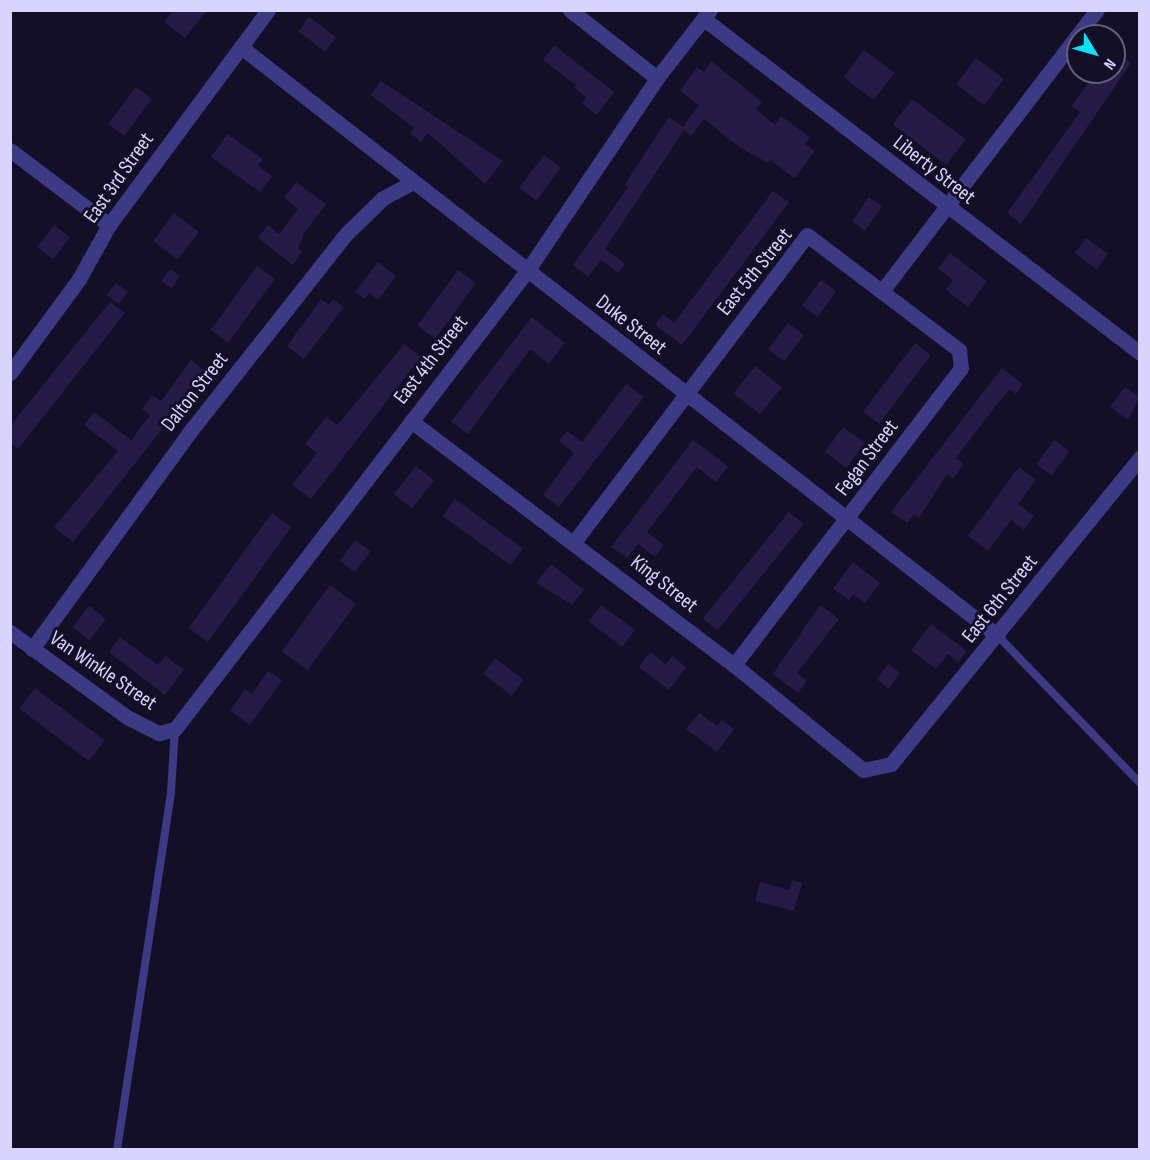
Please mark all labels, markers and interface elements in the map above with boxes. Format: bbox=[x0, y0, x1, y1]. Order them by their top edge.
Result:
north arrow bbox=[1066, 24, 1126, 84]
text: N bbox=[1099, 55, 1119, 73]
street label: East 3rd Street bbox=[79, 128, 159, 228]
street label: Liberty Street bbox=[888, 130, 980, 210]
street label: East 5th Street bbox=[712, 223, 798, 321]
street label: Duke Street bbox=[591, 290, 671, 360]
street label: East 4th Street bbox=[389, 311, 473, 409]
street label: Dalton Street bbox=[156, 347, 234, 437]
street label: Fegan Street bbox=[830, 415, 904, 501]
street label: King Street bbox=[625, 550, 703, 618]
street label: East 6th Street bbox=[957, 550, 1043, 648]
street label: Van Winkle Street bbox=[45, 626, 161, 716]

